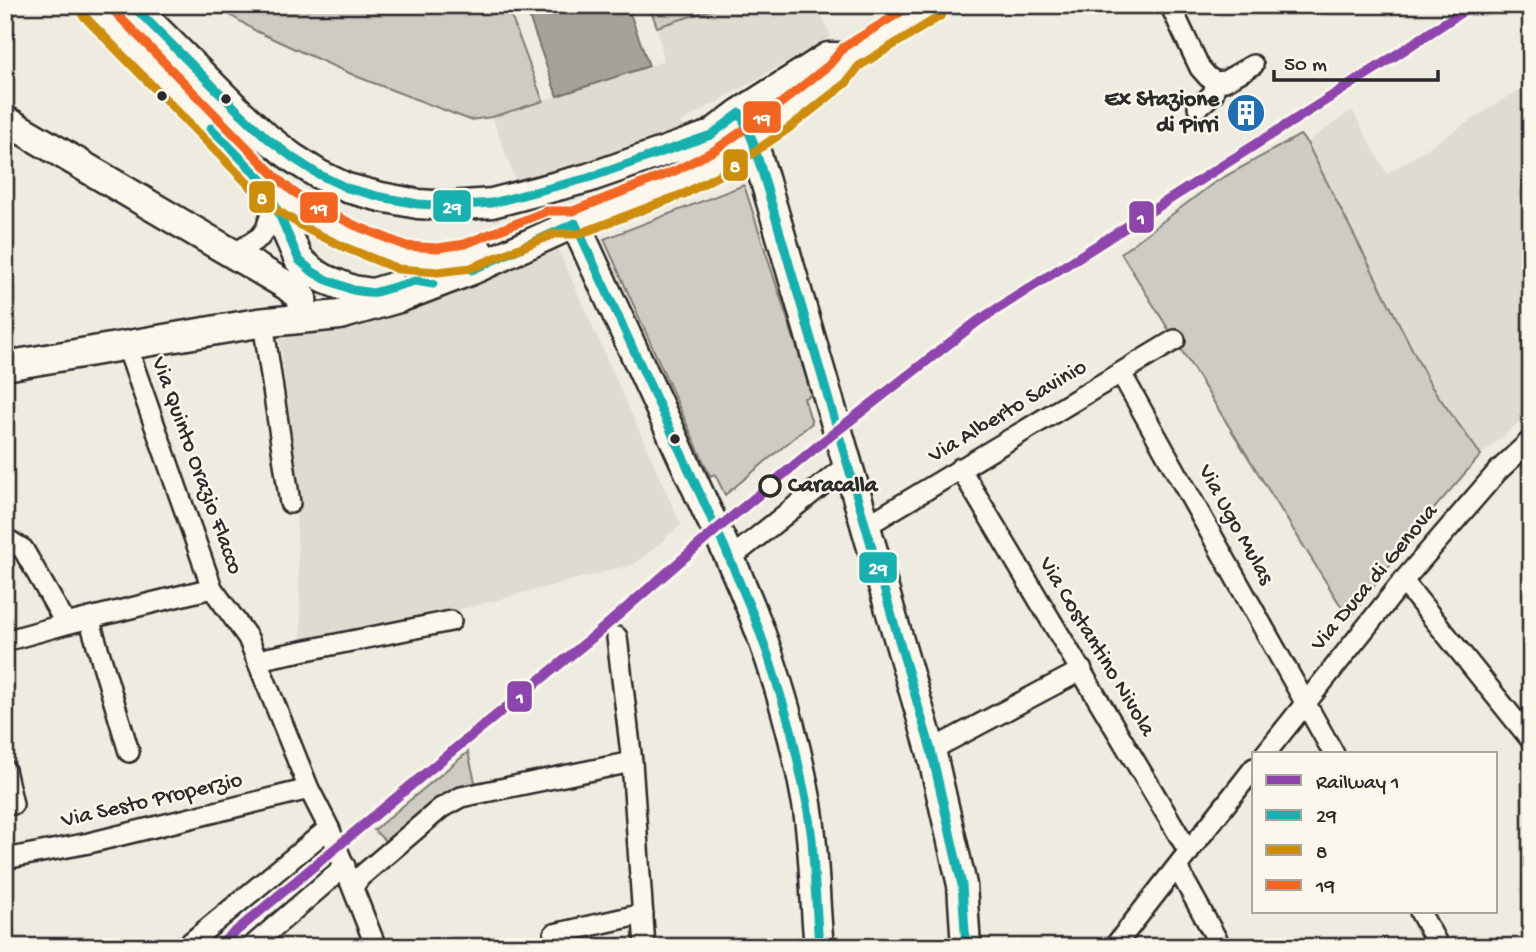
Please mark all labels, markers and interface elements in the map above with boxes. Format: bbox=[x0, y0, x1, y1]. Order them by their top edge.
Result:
scale bar bbox=[1274, 38, 1438, 82]
text: 50 m bbox=[1284, 54, 1327, 79]
place label: Ex Stazione di Pirri bbox=[1104, 87, 1220, 140]
unlabelled marker bbox=[155, 89, 169, 103]
unlabelled marker bbox=[219, 92, 233, 106]
building icon: Ex Stazione di Pirri bbox=[1225, 92, 1267, 134]
line badge: 19 bbox=[742, 100, 782, 134]
text: 19 bbox=[752, 109, 771, 132]
line badge: 8 bbox=[722, 148, 749, 182]
text: 8 bbox=[730, 157, 741, 180]
line badge: 8 bbox=[248, 180, 276, 214]
text: 8 bbox=[257, 189, 268, 212]
line badge: 29 bbox=[432, 189, 472, 223]
line badge: 19 bbox=[299, 191, 339, 224]
text: 29 bbox=[443, 198, 462, 221]
text: 19 bbox=[309, 199, 328, 222]
line badge: 1 bbox=[1128, 200, 1155, 234]
text: 1 bbox=[1136, 209, 1145, 232]
street label: Via Quinto Orazio Flacco bbox=[144, 353, 248, 578]
street label: Via Alberto Savinio bbox=[923, 354, 1092, 470]
unlabelled marker bbox=[668, 432, 682, 446]
street label: Via Ugo Mulas bbox=[1191, 460, 1279, 590]
place label: Caracalla bbox=[788, 473, 879, 500]
marker: Caracalla bbox=[759, 475, 781, 497]
street label: Via Duca di Genova bbox=[1305, 498, 1445, 658]
line badge: 29 bbox=[858, 551, 898, 584]
street label: Via Costantino Nivola bbox=[1031, 552, 1161, 743]
text: 29 bbox=[869, 559, 888, 582]
line badge: 1 bbox=[506, 680, 533, 713]
text: 1 bbox=[515, 688, 524, 711]
legend bbox=[1252, 752, 1498, 914]
street label: Via Sesto Properzio bbox=[58, 767, 245, 835]
text: Railway 1 bbox=[1316, 772, 1400, 797]
text: 29 bbox=[1316, 806, 1337, 831]
text: 8 bbox=[1316, 842, 1328, 867]
text: 19 bbox=[1315, 876, 1335, 901]

